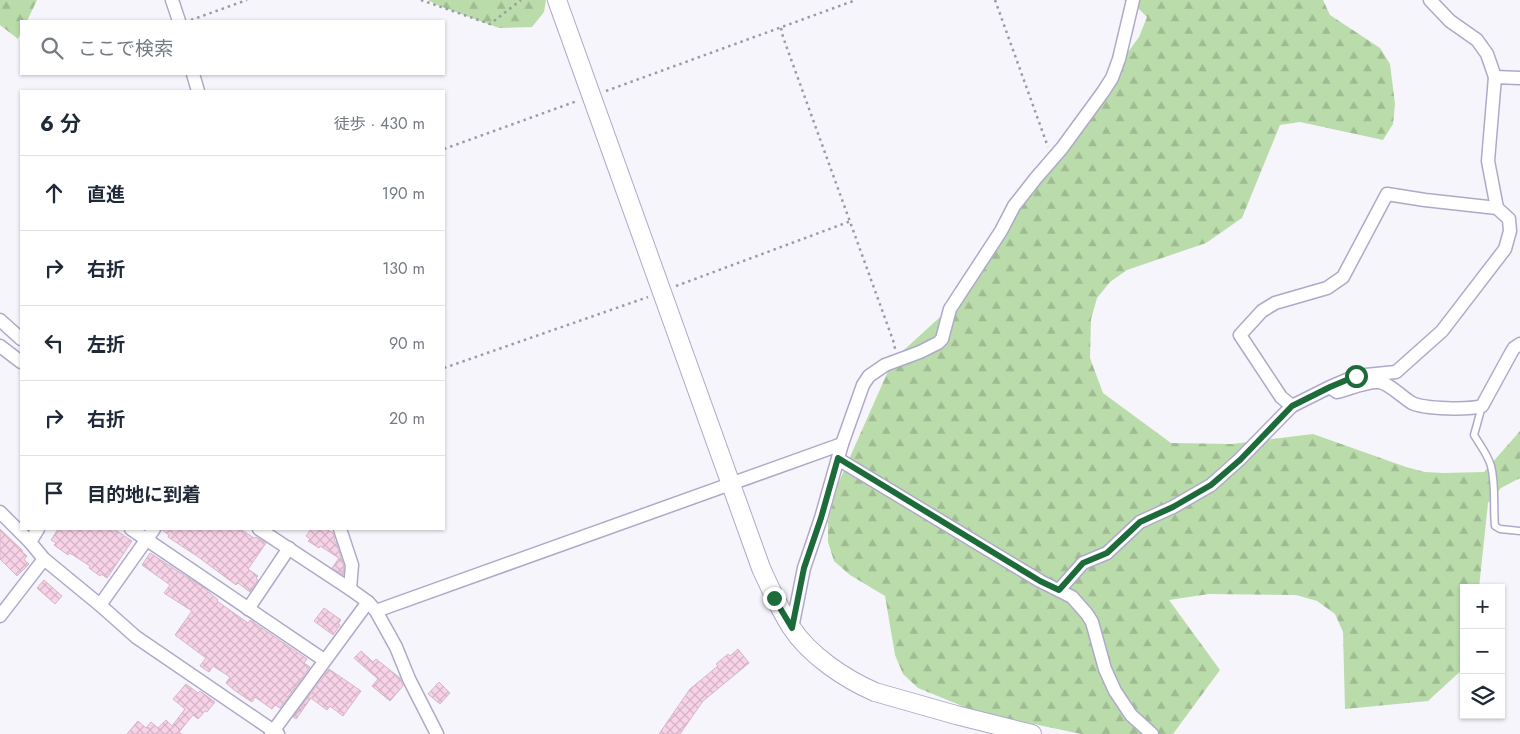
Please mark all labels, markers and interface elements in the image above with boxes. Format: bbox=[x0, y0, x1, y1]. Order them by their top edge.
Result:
search box bbox=[20, 20, 445, 75]
icon: search bbox=[38, 34, 66, 62]
text: ここで検索 bbox=[78, 35, 173, 62]
text: 6 分 bbox=[40, 109, 81, 139]
text: 徒歩 · 430 m bbox=[334, 112, 425, 135]
icon: ahead bbox=[40, 179, 68, 207]
text: 直進 bbox=[87, 181, 125, 208]
text: 190 m bbox=[382, 182, 425, 205]
icon: right bbox=[40, 254, 68, 282]
text: 右折 bbox=[87, 256, 125, 283]
text: 130 m bbox=[382, 257, 425, 280]
icon: left bbox=[40, 329, 68, 357]
text: 左折 bbox=[87, 331, 125, 358]
text: 90 m bbox=[389, 332, 425, 355]
route start bbox=[1345, 365, 1368, 388]
icon: right bbox=[40, 404, 68, 432]
text: 右折 bbox=[87, 406, 125, 433]
text: 20 m bbox=[389, 407, 425, 430]
icon: arrive bbox=[40, 479, 68, 507]
text: 目的地に到着 bbox=[87, 481, 201, 508]
map controls bbox=[1460, 584, 1505, 719]
button: + bbox=[1460, 584, 1505, 629]
route end bbox=[763, 587, 786, 610]
button: − bbox=[1460, 629, 1505, 674]
button: layers bbox=[1460, 674, 1505, 719]

